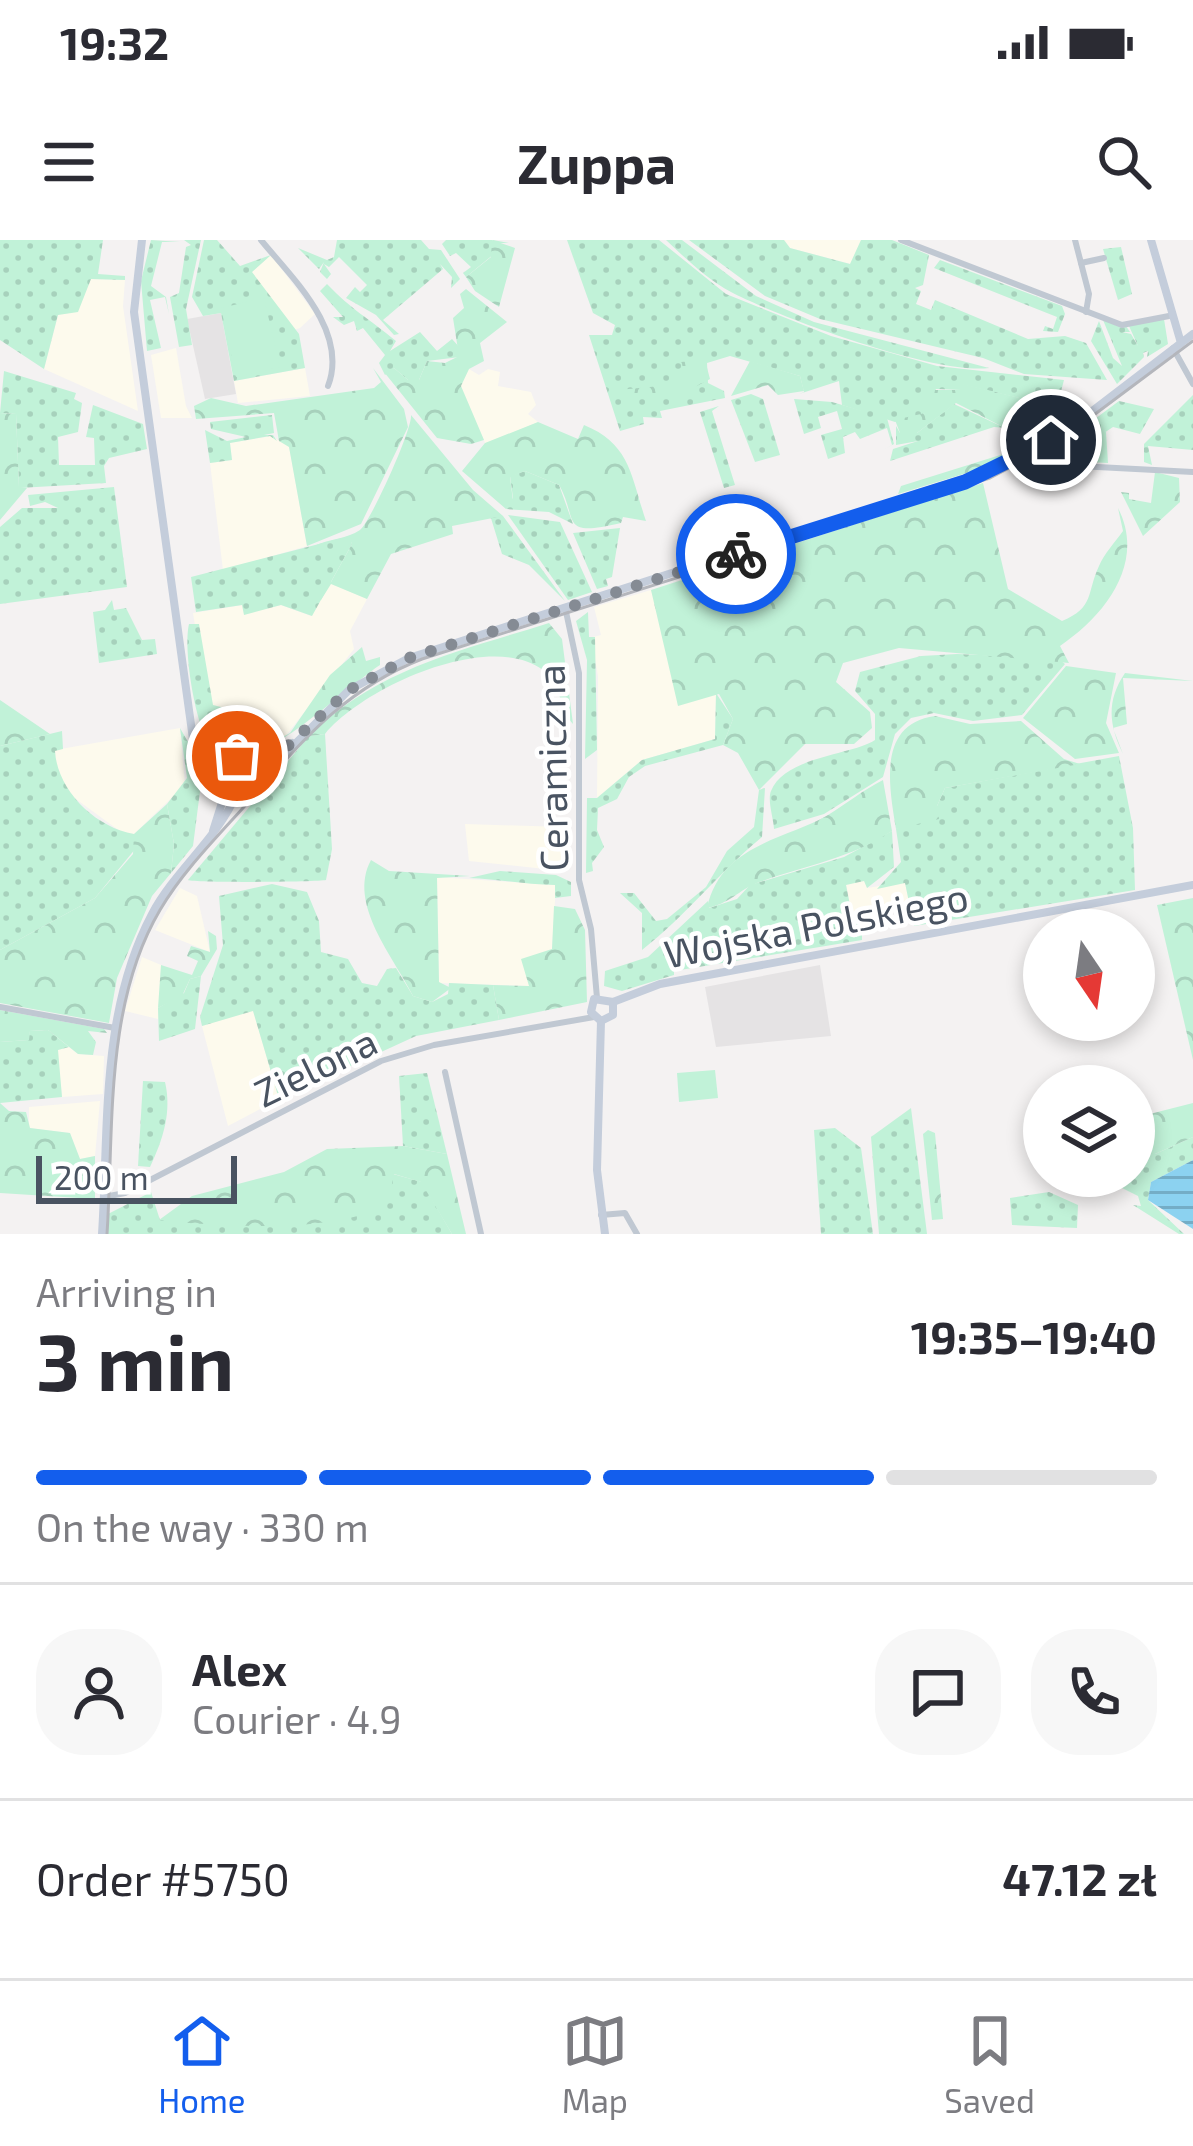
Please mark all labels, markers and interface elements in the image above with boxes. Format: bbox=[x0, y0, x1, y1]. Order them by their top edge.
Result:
text: 19:32 bbox=[60, 15, 169, 69]
icon: menu bbox=[36, 129, 102, 195]
icon: search bbox=[1091, 129, 1157, 195]
text: Zuppa bbox=[517, 130, 676, 195]
pin bbox=[1000, 389, 1102, 491]
icon: home bbox=[1018, 407, 1084, 473]
courier bbox=[676, 494, 796, 614]
icon: bike bbox=[703, 521, 769, 587]
street label: Ceramiczna bbox=[526, 664, 576, 872]
pin bbox=[186, 705, 288, 807]
icon: bag bbox=[204, 723, 270, 789]
street label: Wojska Polskiego bbox=[660, 871, 972, 977]
north arrow bbox=[1023, 909, 1155, 1041]
map controls bbox=[1023, 909, 1155, 1197]
street label: Zielona bbox=[246, 1016, 384, 1116]
button: layers bbox=[1023, 1065, 1155, 1197]
scale bar bbox=[36, 1150, 237, 1203]
text: 200 m bbox=[54, 1157, 149, 1197]
text: Arriving in bbox=[36, 1268, 217, 1315]
text: 19:35–19:40 bbox=[911, 1309, 1157, 1363]
text: 3 min bbox=[36, 1313, 234, 1407]
text: On the way · 330 m bbox=[36, 1503, 369, 1550]
button: person bbox=[36, 1629, 162, 1755]
button: chat bbox=[875, 1629, 1001, 1755]
button: phone bbox=[1031, 1629, 1157, 1755]
text: Alex bbox=[192, 1641, 287, 1695]
text: Courier · 4.9 bbox=[192, 1695, 402, 1742]
text: Order #5750 bbox=[36, 1851, 290, 1905]
text: 47.12 zł bbox=[1002, 1851, 1157, 1905]
tab: Home bbox=[158, 2008, 246, 2120]
tab: Map bbox=[562, 2008, 628, 2120]
tab: Saved bbox=[944, 2008, 1035, 2120]

